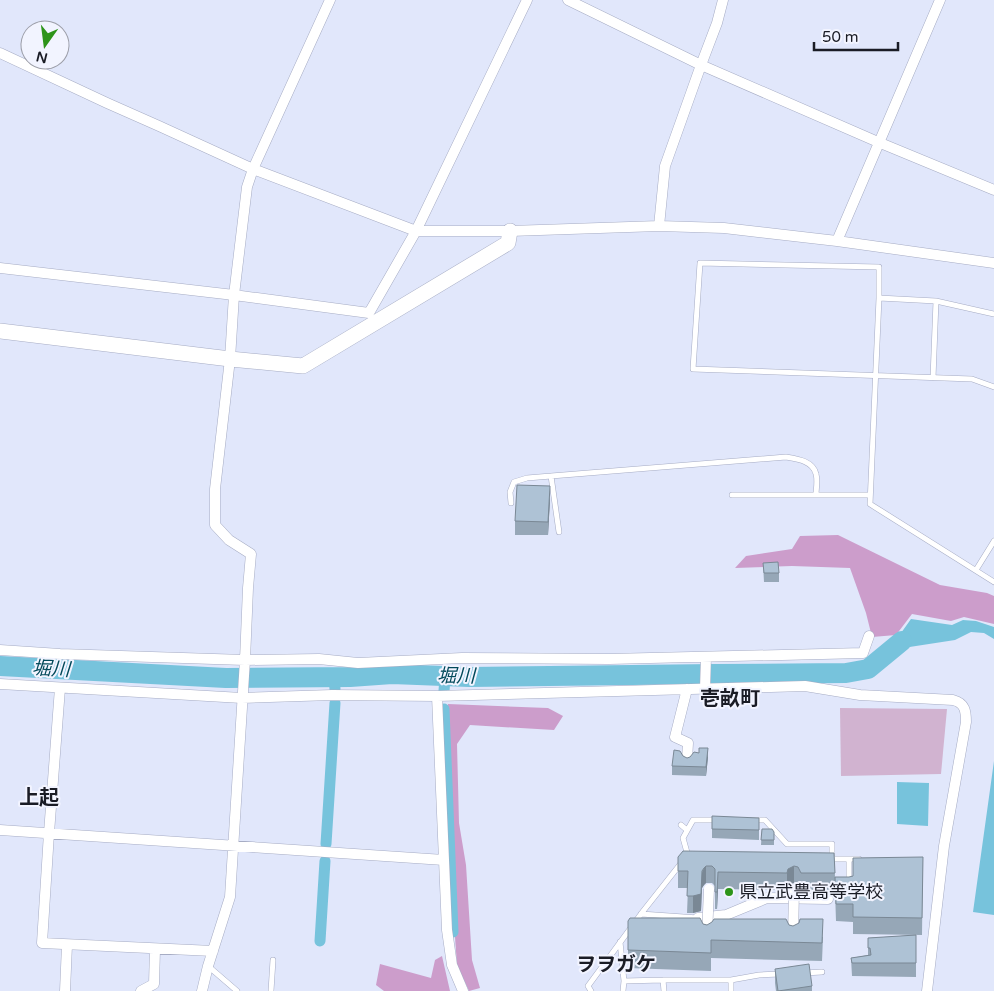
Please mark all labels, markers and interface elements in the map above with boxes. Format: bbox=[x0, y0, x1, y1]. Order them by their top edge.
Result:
north arrow bbox=[20, 20, 70, 70]
scale bar bbox=[814, 20, 898, 52]
text: 50 m bbox=[822, 28, 859, 46]
text: N bbox=[34, 48, 49, 67]
water label: 堀川 bbox=[31, 657, 73, 681]
water label: 堀川 bbox=[437, 665, 477, 687]
district label: 壱畝町 bbox=[700, 687, 760, 711]
district label: 上起 bbox=[19, 786, 59, 810]
place label: 県立武豊高等学校 bbox=[739, 881, 883, 903]
marker: 県立武豊高等学校 bbox=[723, 886, 735, 898]
district label: ヲヲガケ bbox=[576, 953, 656, 977]

